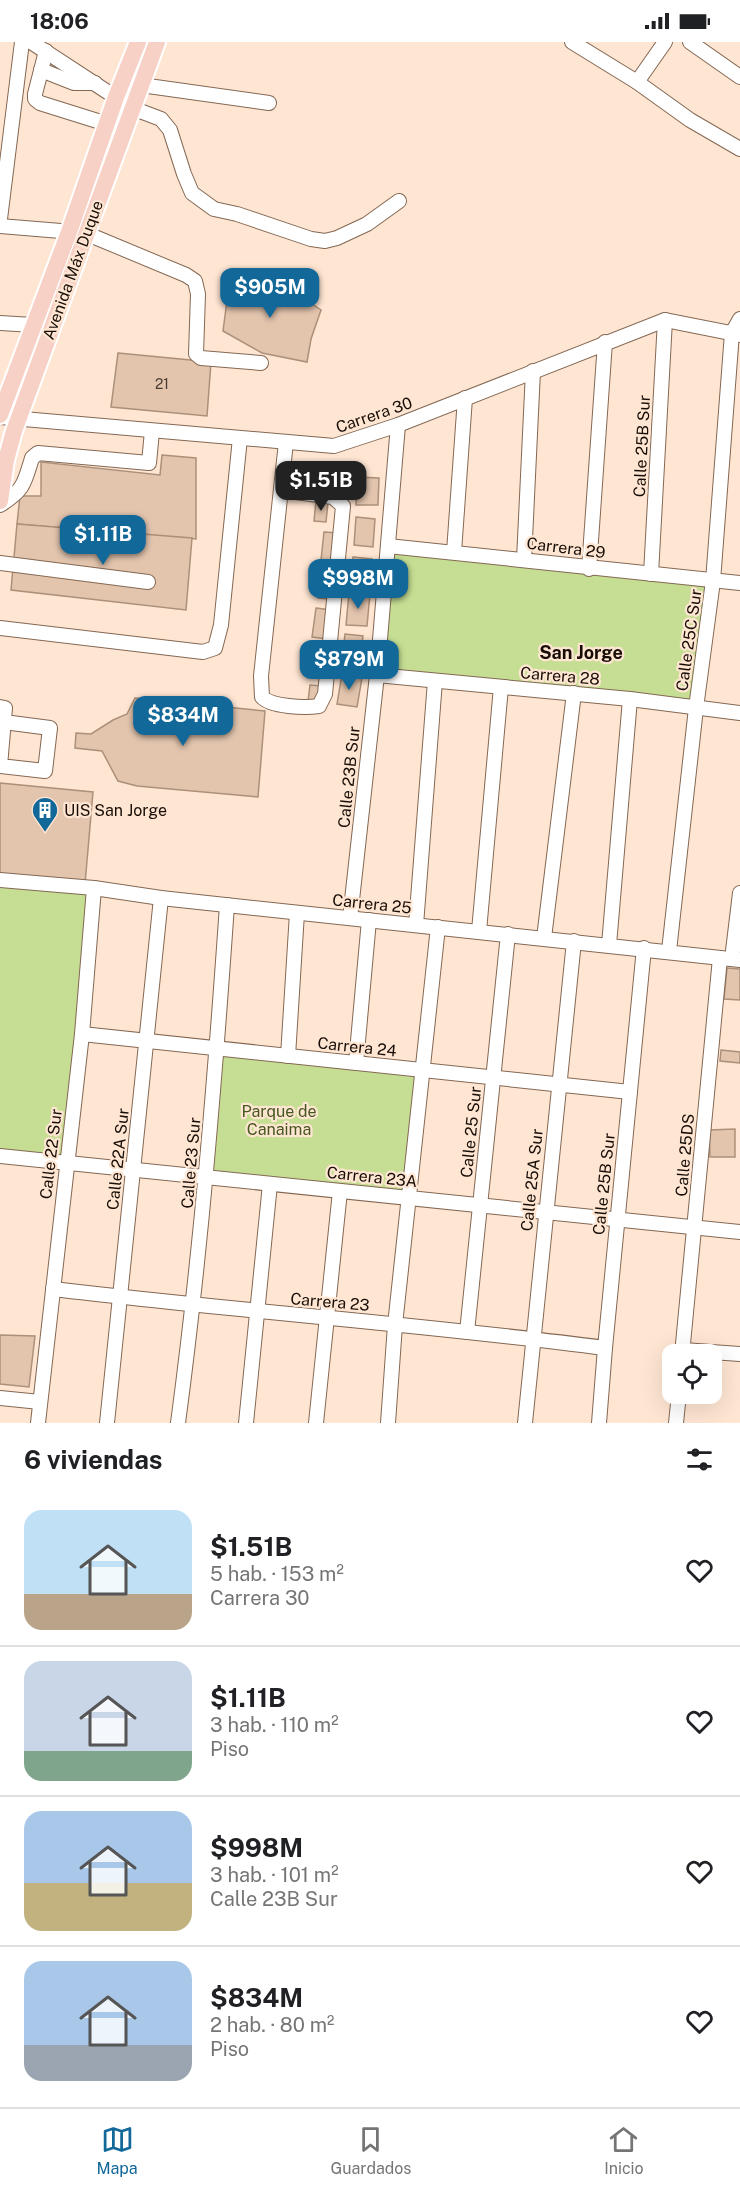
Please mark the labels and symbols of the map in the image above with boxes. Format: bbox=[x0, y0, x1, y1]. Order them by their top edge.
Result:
street label: Avenida Máx Duque bbox=[39, 198, 107, 342]
pin: $905M bbox=[228, 268, 312, 319]
house number: 21 bbox=[155, 376, 169, 392]
street label: Carrera 30 bbox=[333, 393, 415, 437]
street label: Calle 25B Sur bbox=[630, 394, 654, 498]
pin: $1.51B bbox=[272, 461, 370, 512]
pin: $1.11B bbox=[54, 515, 152, 566]
street label: Carrera 29 bbox=[525, 534, 607, 562]
pin: $998M bbox=[316, 559, 400, 610]
street label: Calle 25C Sur bbox=[672, 588, 706, 692]
pin: $879M bbox=[307, 640, 391, 691]
district label: San Jorge bbox=[539, 642, 623, 663]
street label: Carrera 28 bbox=[519, 663, 601, 689]
pin: $834M bbox=[141, 696, 225, 747]
street label: Calle 23B Sur bbox=[334, 725, 364, 829]
building icon: UIS San Jorge bbox=[30, 795, 60, 833]
place label: UIS San Jorge bbox=[64, 801, 167, 820]
street label: Carrera 25 bbox=[331, 890, 413, 918]
street label: Carrera 24 bbox=[316, 1033, 398, 1061]
street label: Calle 25 Sur bbox=[457, 1085, 485, 1179]
park label: Parque de Canaima bbox=[241, 1102, 317, 1139]
street label: Calle 22A Sur bbox=[103, 1107, 133, 1211]
street label: Calle 22 Sur bbox=[36, 1108, 66, 1200]
street label: Calle 25DS bbox=[672, 1113, 698, 1197]
street label: Calle 23 Sur bbox=[178, 1117, 204, 1209]
street label: Calle 25A Sur bbox=[517, 1128, 547, 1232]
street label: Calle 25B Sur bbox=[589, 1132, 619, 1236]
street label: Carrera 23A bbox=[326, 1163, 418, 1191]
street label: Carrera 23 bbox=[290, 1289, 370, 1315]

